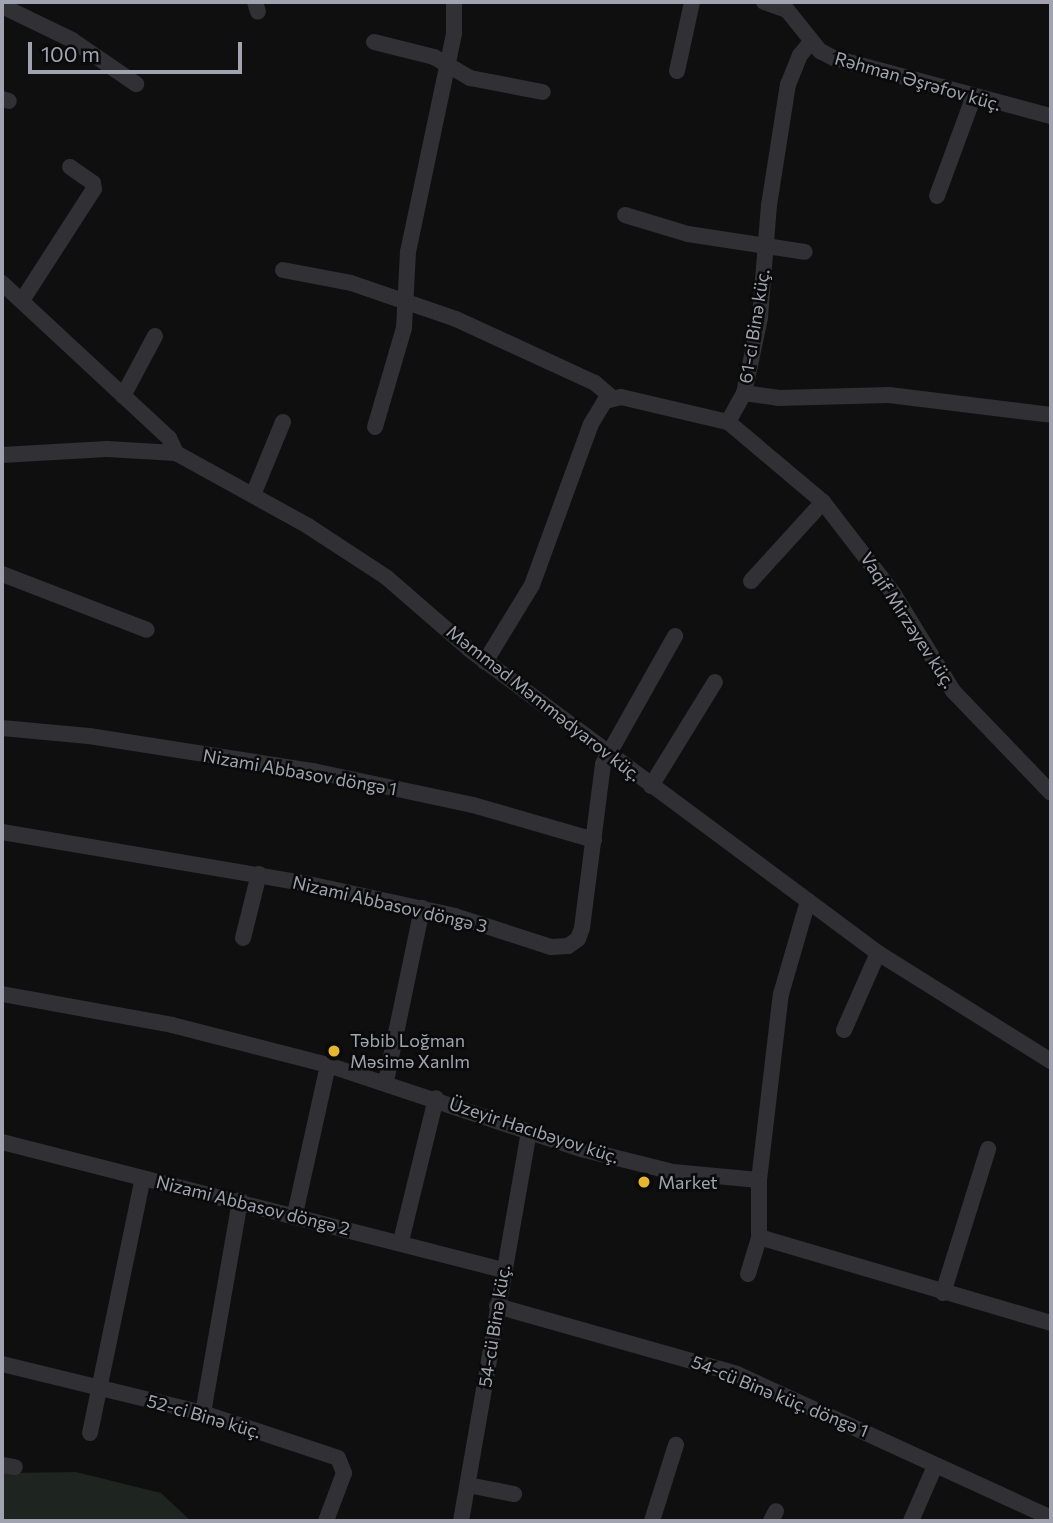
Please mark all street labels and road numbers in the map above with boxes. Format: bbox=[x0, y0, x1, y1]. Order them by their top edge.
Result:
street label: Rəhman Əşrəfov küç. bbox=[832, 47, 1004, 115]
street label: 61-ci Binə küç. bbox=[734, 267, 774, 385]
street label: Vaqif Mirzəyev küç. bbox=[856, 548, 960, 692]
street label: Məmməd Məmmədyarov küç. bbox=[443, 620, 645, 786]
street label: Nizami Abbasov döngə 1 bbox=[201, 744, 399, 800]
street label: Nizami Abbasov döngə 3 bbox=[291, 871, 489, 937]
street label: Üzeyir Hacıbəyov küç. bbox=[446, 1092, 622, 1168]
street label: Nizami Abbasov döngə 2 bbox=[154, 1170, 352, 1240]
street label: 54-cü Binə küç. bbox=[474, 1263, 514, 1389]
street label: 54-cü Binə küç. döngə 1 bbox=[688, 1351, 872, 1441]
street label: 52-ci Binə küç. bbox=[145, 1389, 263, 1443]

